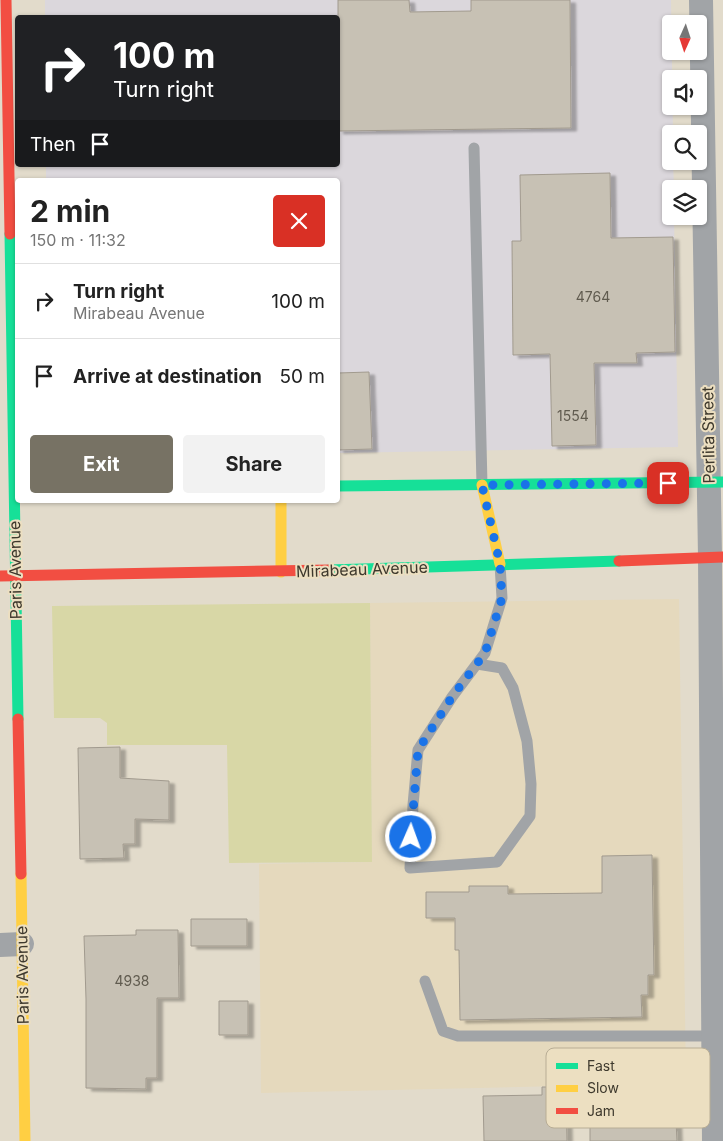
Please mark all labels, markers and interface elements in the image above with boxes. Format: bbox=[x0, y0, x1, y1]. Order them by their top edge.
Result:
north arrow bbox=[662, 15, 708, 60]
map controls bbox=[662, 15, 707, 225]
text: 100 m bbox=[113, 34, 216, 76]
icon: right bbox=[30, 35, 95, 100]
button: sound bbox=[662, 70, 707, 115]
text: Turn right bbox=[113, 76, 214, 102]
button: search bbox=[662, 125, 707, 170]
icon: arrive bbox=[86, 130, 114, 158]
text: Then bbox=[30, 133, 76, 156]
button: layers bbox=[662, 180, 707, 225]
text: 2 min bbox=[30, 193, 110, 229]
button: close bbox=[273, 195, 325, 247]
text: 150 m · 11:32 bbox=[30, 230, 126, 250]
text: Turn right bbox=[73, 280, 164, 303]
icon: right bbox=[30, 287, 58, 315]
house number: 4764 bbox=[576, 288, 610, 305]
text: 100 m bbox=[271, 290, 325, 313]
text: Mirabeau Avenue bbox=[73, 303, 205, 323]
icon: arrive bbox=[30, 362, 58, 390]
text: Arrive at destination bbox=[73, 365, 262, 388]
text: 50 m bbox=[279, 365, 325, 388]
street label: Perlita Street bbox=[697, 386, 719, 484]
house number: 1554 bbox=[557, 407, 589, 424]
button: Exit bbox=[30, 435, 173, 493]
button: Share bbox=[183, 435, 325, 493]
pin bbox=[647, 462, 689, 504]
icon: arrive bbox=[654, 469, 682, 497]
street label: Paris Avenue bbox=[4, 521, 26, 619]
street label: Mirabeau Avenue bbox=[296, 557, 428, 581]
position arrow bbox=[384, 810, 436, 862]
street label: Paris Avenue bbox=[11, 926, 33, 1024]
house number: 4938 bbox=[114, 972, 150, 989]
legend bbox=[546, 1048, 710, 1128]
text: Fast bbox=[587, 1057, 615, 1074]
text: Slow bbox=[587, 1079, 619, 1096]
text: Jam bbox=[587, 1102, 615, 1119]

